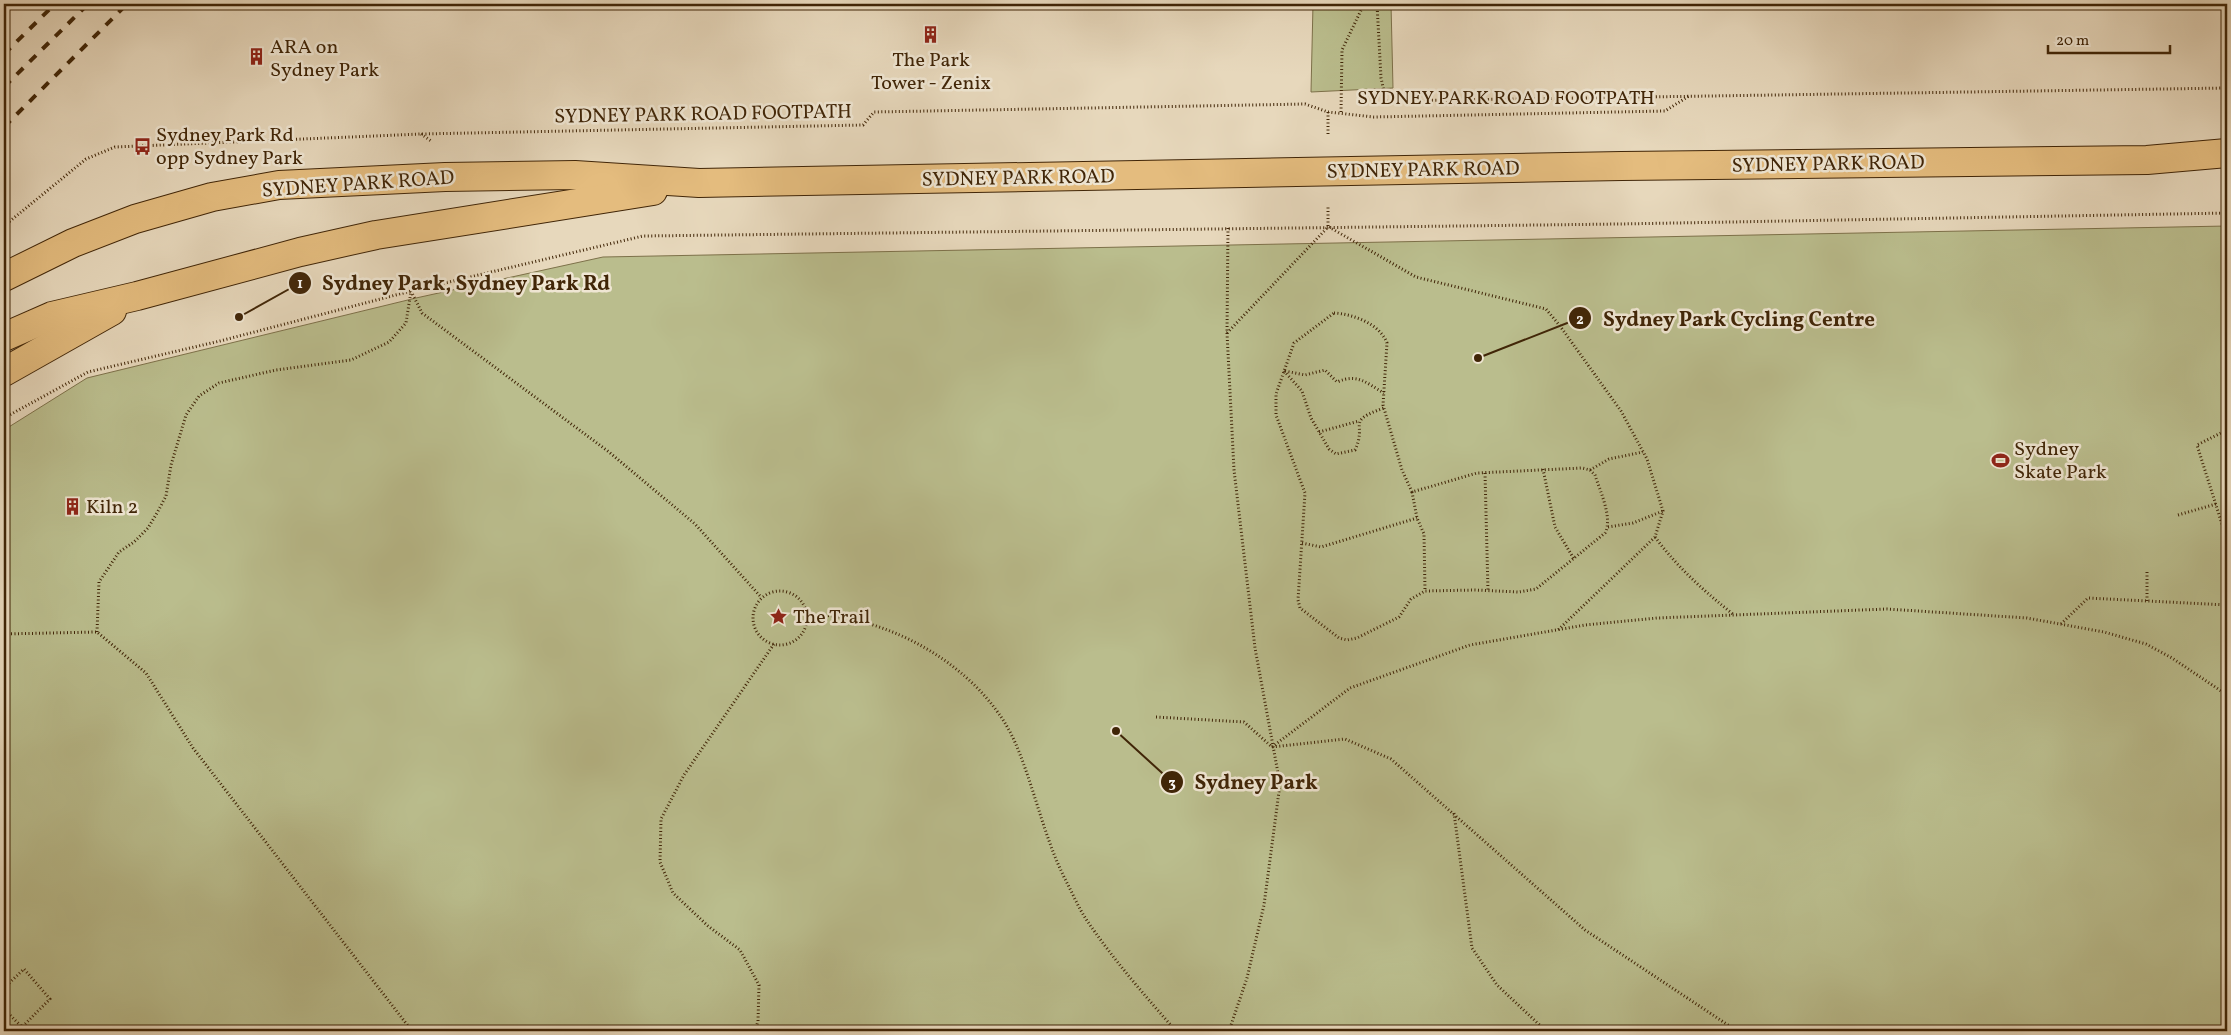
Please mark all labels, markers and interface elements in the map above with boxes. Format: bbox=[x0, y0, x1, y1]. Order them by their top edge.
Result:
scale bar bbox=[2048, 22, 2171, 54]
building icon: The Park Tower - Zenix bbox=[921, 25, 941, 45]
text: 20 m bbox=[2056, 31, 2089, 52]
place label: ARA on Sydney Park bbox=[270, 34, 379, 85]
building icon: ARA on Sydney Park bbox=[246, 47, 266, 67]
place label: The Park Tower - Zenix bbox=[871, 47, 991, 98]
street label: SYDNEY PARK ROAD FOOTPATH bbox=[1357, 85, 1655, 113]
street label: SYDNEY PARK ROAD FOOTPATH bbox=[554, 98, 852, 132]
place label: Sydney Park Rd opp Sydney Park bbox=[156, 122, 303, 173]
bus stop icon: Sydney Park Rd opp Sydney Park bbox=[132, 136, 152, 156]
street label: SYDNEY PARK ROAD bbox=[1731, 149, 1925, 181]
street label: SYDNEY PARK ROAD bbox=[1326, 155, 1520, 187]
street label: SYDNEY PARK ROAD bbox=[921, 163, 1115, 195]
street label: SYDNEY PARK ROAD bbox=[261, 164, 455, 206]
callout: Sydney Park, Sydney Park Rd bbox=[287, 265, 621, 301]
text: Sydney Park, Sydney Park Rd bbox=[322, 270, 610, 299]
text: 1 bbox=[297, 274, 303, 295]
callout: Sydney Park Cycling Centre bbox=[1568, 300, 1885, 336]
text: Sydney Park Cycling Centre bbox=[1603, 306, 1875, 335]
text: 2 bbox=[1576, 310, 1584, 331]
place label: Sydney Skate Park bbox=[2014, 436, 2107, 487]
sports icon: Sydney Skate Park bbox=[1990, 450, 2010, 470]
place label: Kiln 2 bbox=[86, 494, 138, 522]
building icon: Kiln 2 bbox=[62, 496, 82, 516]
place label: The Trail bbox=[793, 604, 870, 632]
place icon: The Trail bbox=[769, 606, 789, 626]
callout: Sydney Park bbox=[1159, 764, 1328, 800]
text: Sydney Park bbox=[1194, 769, 1318, 798]
text: 3 bbox=[1168, 773, 1176, 794]

